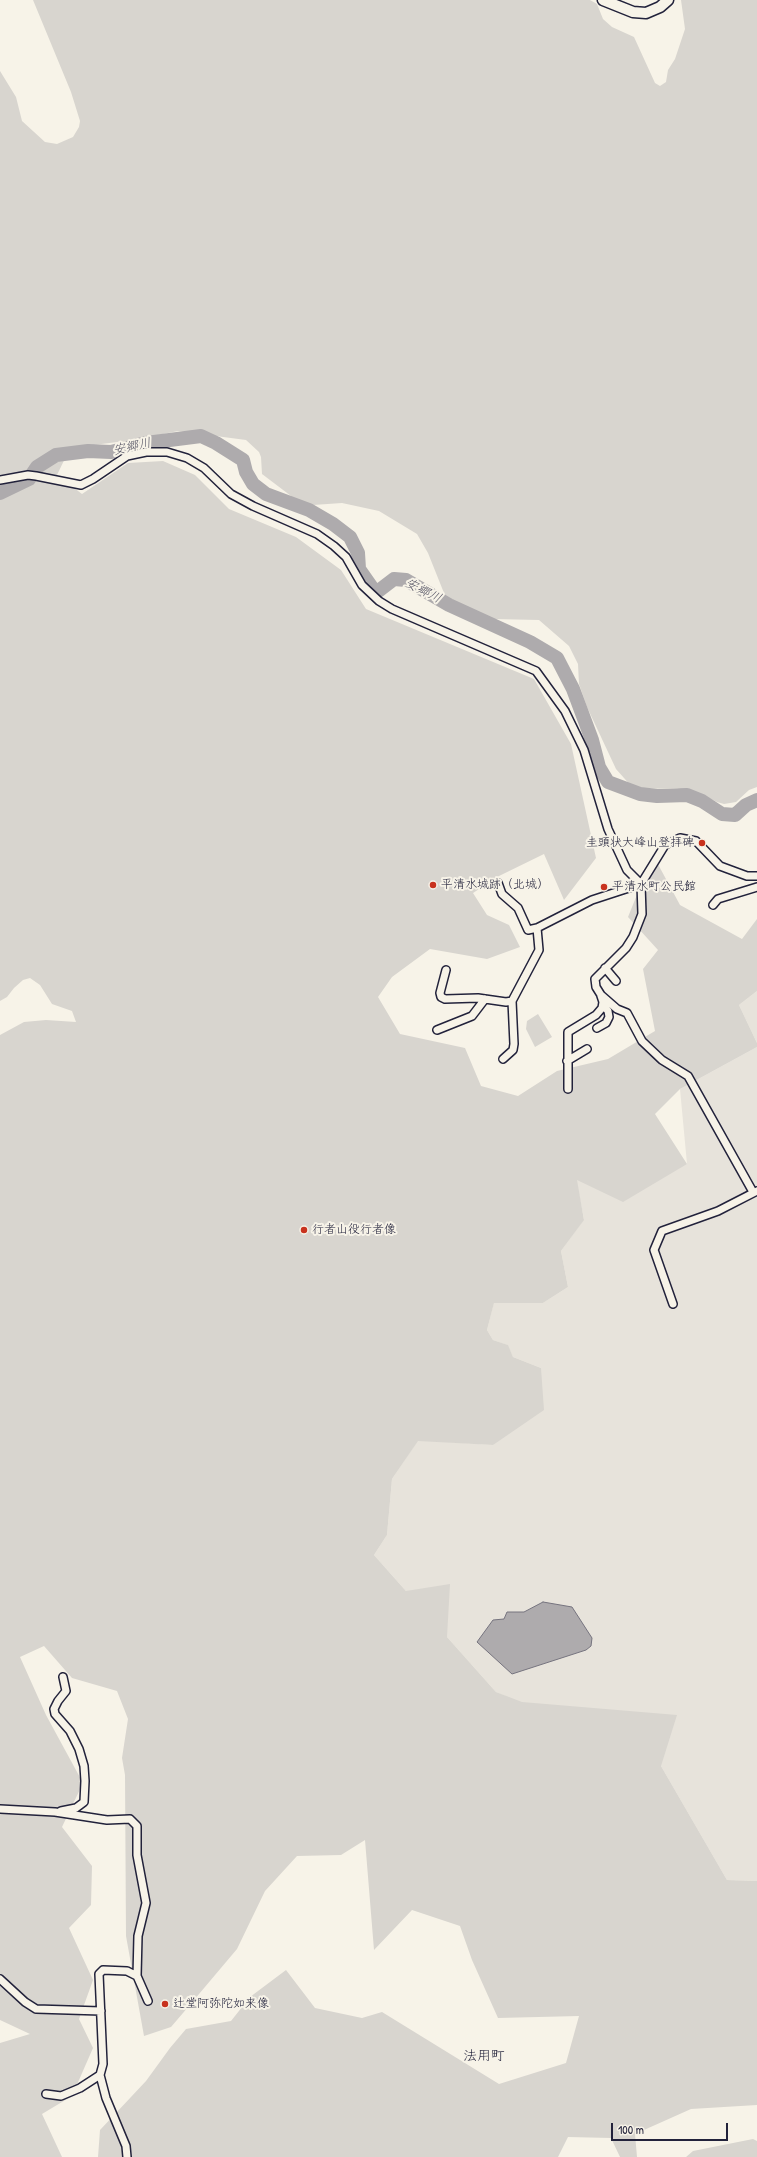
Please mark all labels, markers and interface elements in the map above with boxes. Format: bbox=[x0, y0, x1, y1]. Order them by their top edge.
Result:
water label: 安郷川 bbox=[111, 435, 153, 459]
water label: 安郷川 bbox=[402, 575, 444, 607]
place label: 圭頭状大峰山登拝碑 bbox=[586, 836, 694, 850]
marker: 圭頭状大峰山登拝碑 bbox=[697, 838, 707, 848]
place label: 平清水城跡（北城） bbox=[441, 878, 549, 892]
marker: 平清水城跡（北城） bbox=[428, 880, 438, 890]
place label: 平清水町公民館 bbox=[612, 880, 696, 894]
marker: 平清水町公民館 bbox=[599, 882, 609, 892]
place label: 行者山役行者像 bbox=[312, 1223, 396, 1237]
marker: 行者山役行者像 bbox=[299, 1225, 309, 1235]
place label: 辻堂阿弥陀如来像 bbox=[173, 1997, 269, 2011]
marker: 辻堂阿弥陀如来像 bbox=[160, 1999, 170, 2009]
district label: 法用町 bbox=[463, 2048, 505, 2064]
scale bar bbox=[613, 2115, 730, 2141]
text: 100 m bbox=[618, 2121, 644, 2138]

